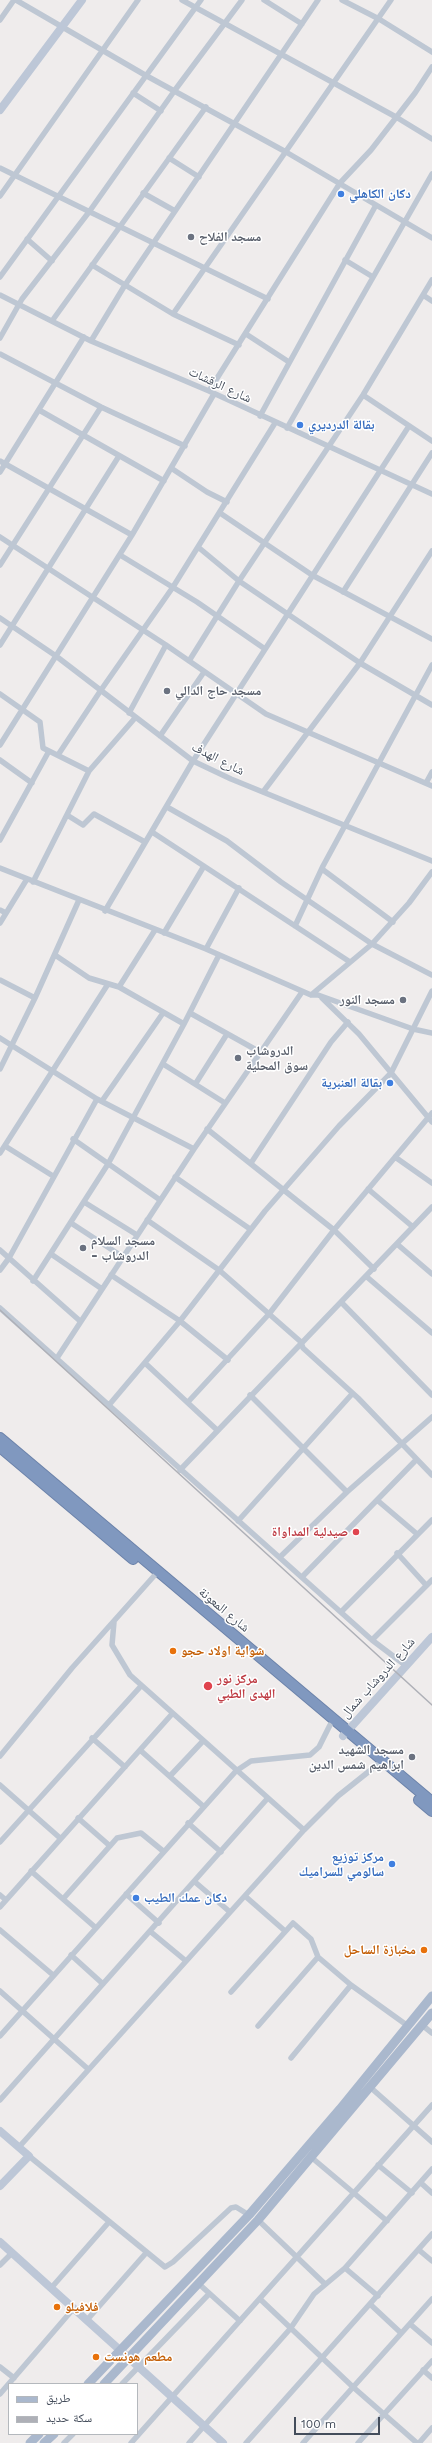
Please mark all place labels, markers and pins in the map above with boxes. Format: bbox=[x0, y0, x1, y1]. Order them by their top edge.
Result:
place label: دكان الكاهلي bbox=[349, 186, 411, 202]
marker: دكان الكاهلي bbox=[336, 189, 346, 199]
place label: مسجد الفلاح bbox=[199, 229, 261, 245]
marker: مسجد الفلاح bbox=[186, 232, 196, 242]
place label: بقالة الدرديري bbox=[308, 417, 375, 433]
marker: بقالة الدرديري bbox=[295, 420, 305, 430]
place label: مسجد حاج الدالي bbox=[175, 683, 261, 699]
marker: مسجد حاج الدالي bbox=[162, 686, 172, 696]
place label: مسجد النور bbox=[340, 992, 395, 1008]
marker: مسجد النور bbox=[398, 995, 408, 1005]
place label: الدروشاب سوق المحلية bbox=[246, 1043, 308, 1074]
marker: الدروشاب سوق المحلية bbox=[233, 1053, 243, 1063]
place label: بقالة العنبرية bbox=[321, 1075, 382, 1091]
marker: بقالة العنبرية bbox=[385, 1078, 395, 1088]
place label: مسجد السلام - الدروشاب bbox=[91, 1233, 155, 1264]
marker: مسجد السلام - الدروشاب bbox=[78, 1243, 88, 1253]
place label: صيدلية المداواة bbox=[272, 1524, 348, 1540]
marker: صيدلية المداواة bbox=[351, 1527, 361, 1537]
place label: شواية اولاد حجو bbox=[181, 1643, 264, 1659]
marker: شواية اولاد حجو bbox=[168, 1646, 178, 1656]
place label: مركز نور الهدى الطبي bbox=[217, 1671, 275, 1702]
marker: مركز نور الهدى الطبي bbox=[202, 1680, 214, 1692]
place label: مسجد الشهيد ابراهيم شمس الدين bbox=[309, 1742, 404, 1773]
marker: مسجد الشهيد ابراهيم شمس الدين bbox=[407, 1752, 417, 1762]
place label: مركز توزيع سالومي للسراميك bbox=[299, 1849, 384, 1880]
marker: مركز توزيع سالومي للسراميك bbox=[387, 1859, 397, 1869]
place label: دكان عمك الطيب bbox=[144, 1890, 227, 1906]
marker: دكان عمك الطيب bbox=[131, 1893, 141, 1903]
place label: مخبازة الساحل bbox=[344, 1942, 416, 1958]
marker: مخبازة الساحل bbox=[419, 1945, 429, 1955]
place label: فلافيلو bbox=[65, 2299, 99, 2315]
marker: فلافيلو bbox=[52, 2302, 62, 2312]
place label: مطعم هونست bbox=[104, 2349, 172, 2365]
marker: مطعم هونست bbox=[91, 2352, 101, 2362]

